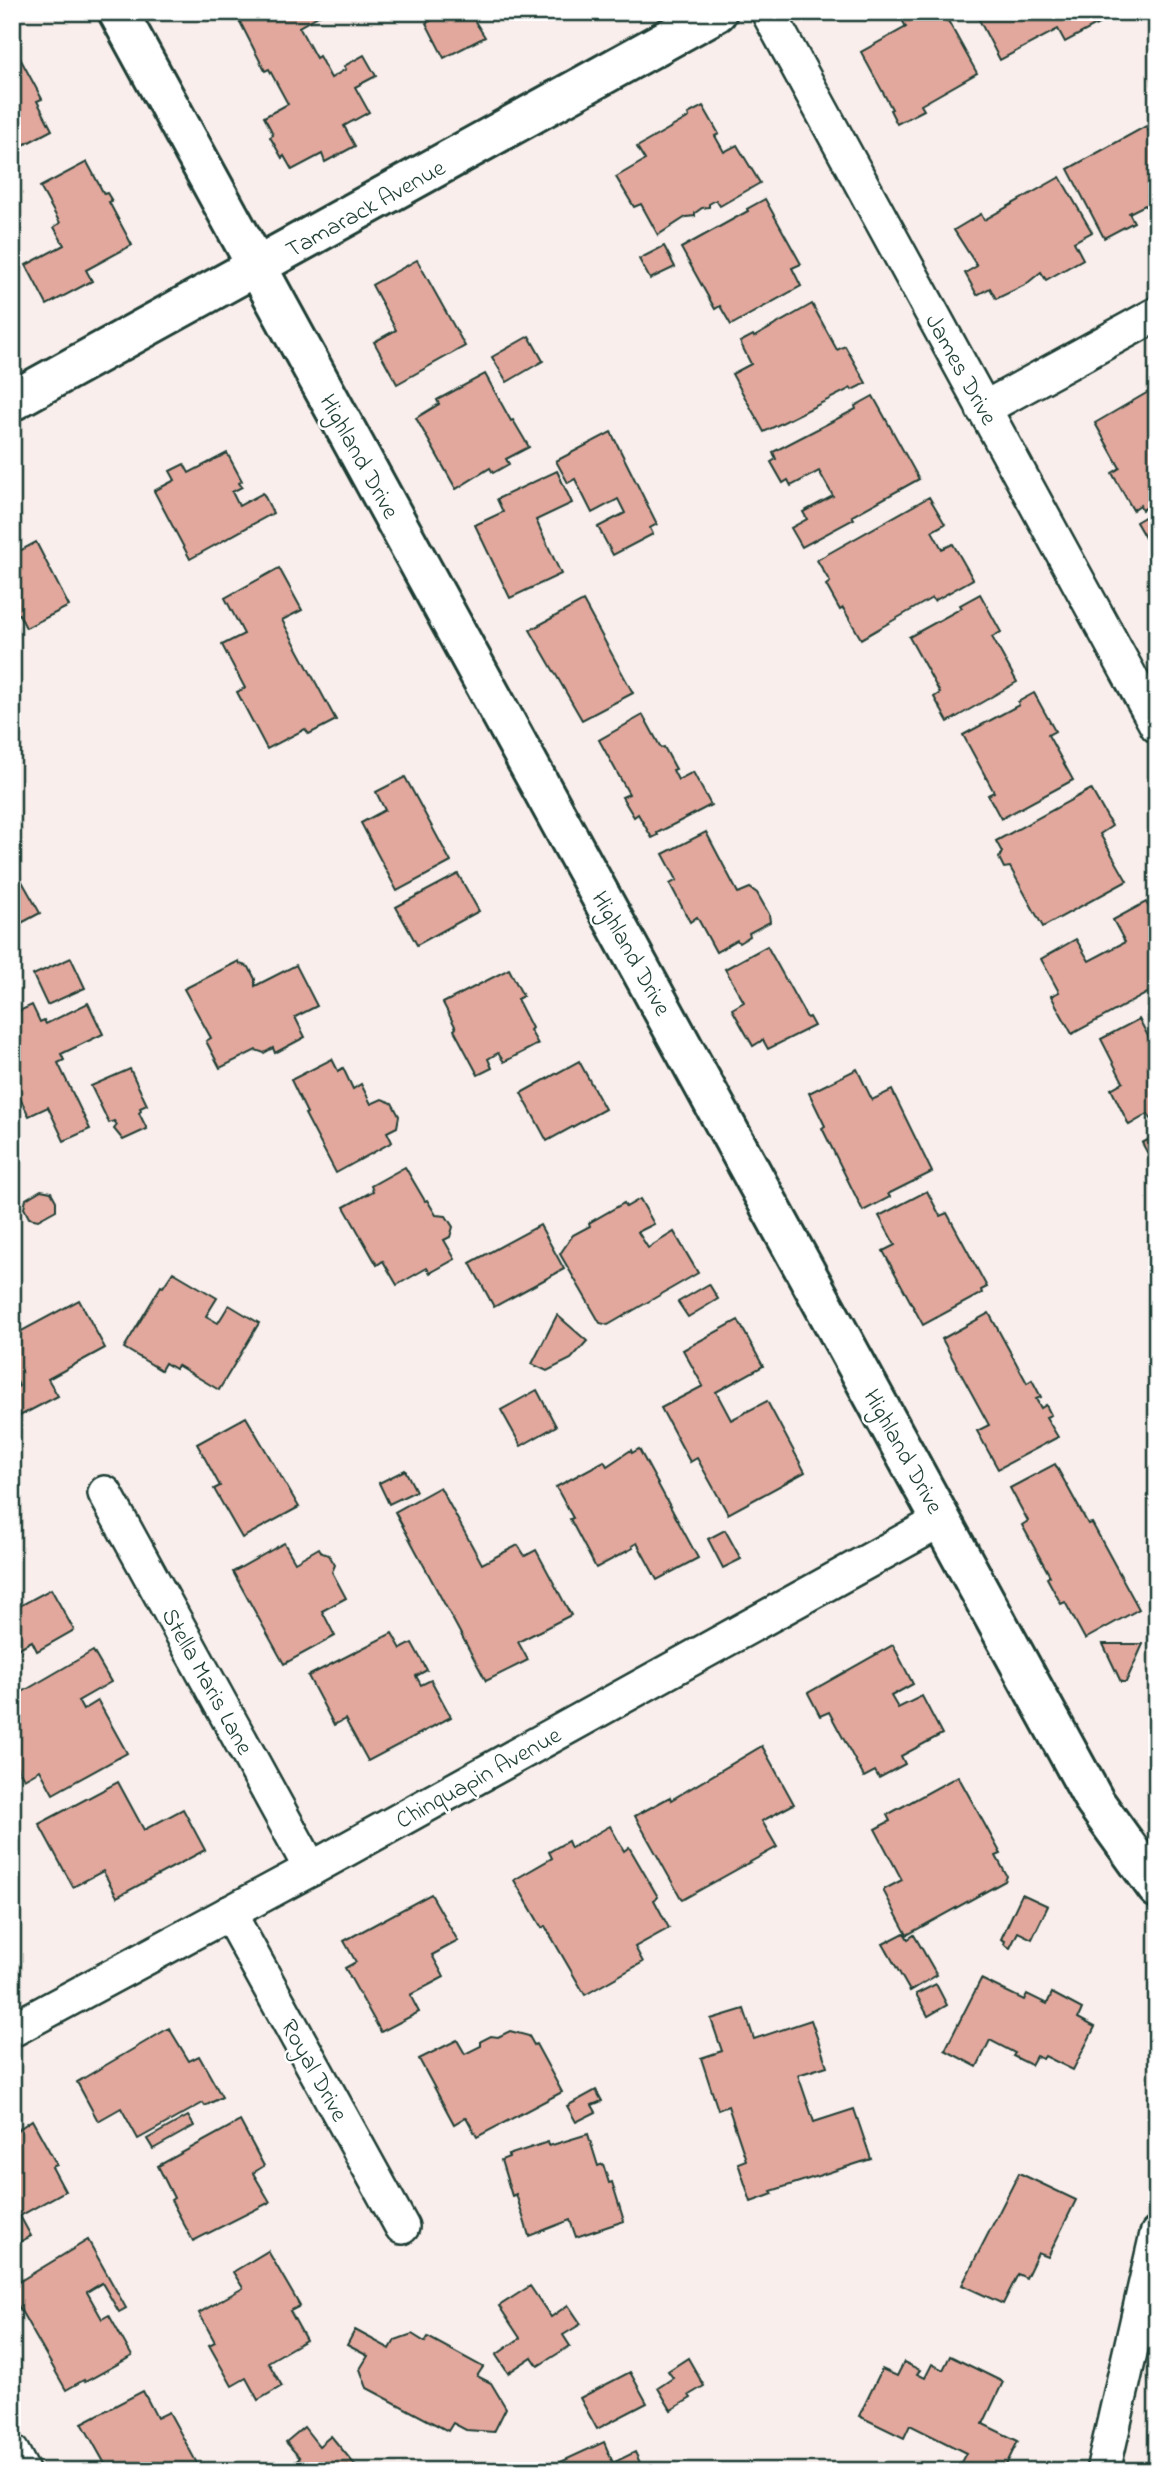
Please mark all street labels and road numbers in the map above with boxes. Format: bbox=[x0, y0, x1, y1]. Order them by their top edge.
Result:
street label: Tamarack Avenue bbox=[280, 152, 453, 269]
street label: James Drive bbox=[915, 308, 1005, 432]
street label: Highland Drive bbox=[309, 388, 407, 526]
street label: Highland Drive bbox=[581, 885, 679, 1023]
street label: Highland Drive bbox=[853, 1383, 951, 1521]
street label: Stella Maris Lane bbox=[151, 1602, 261, 1762]
street label: Chinquapin Avenue bbox=[390, 1719, 569, 1839]
street label: Royal Drive bbox=[269, 2014, 355, 2129]

